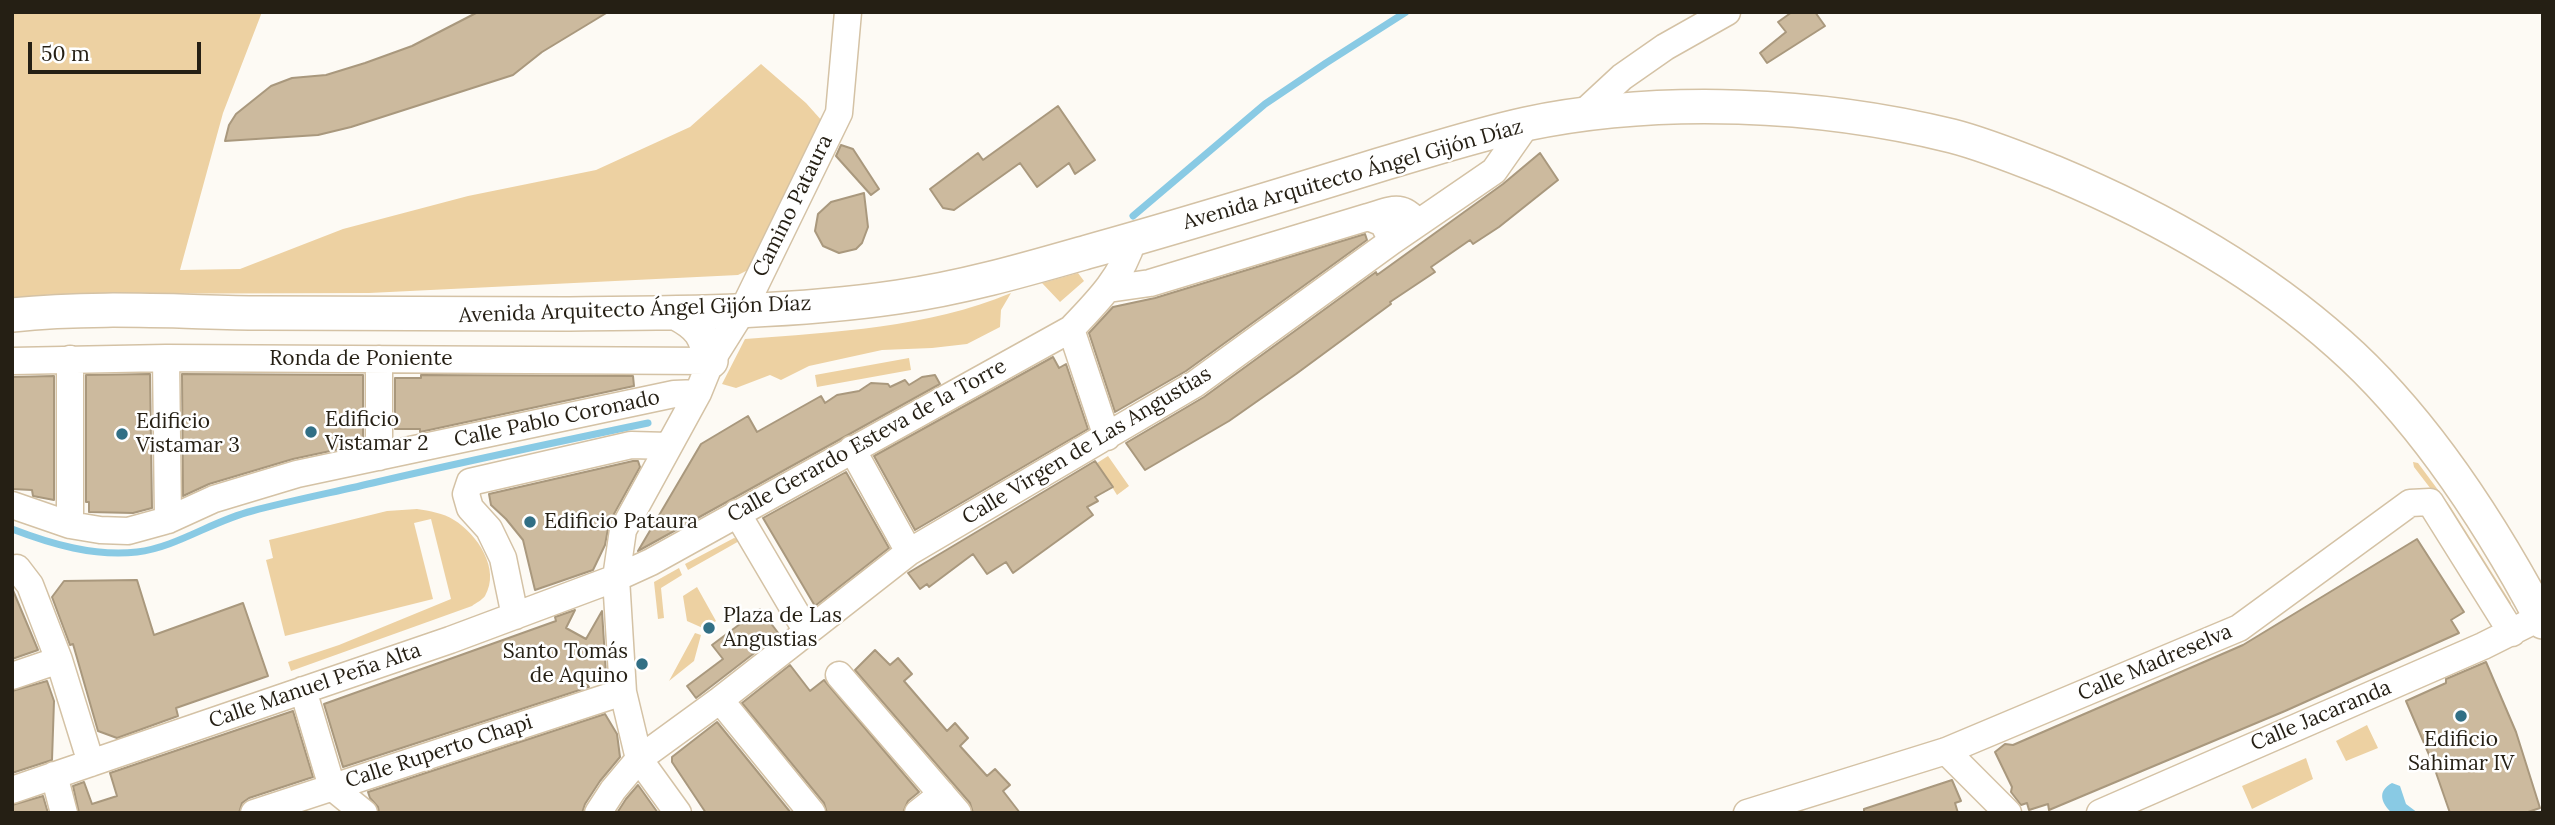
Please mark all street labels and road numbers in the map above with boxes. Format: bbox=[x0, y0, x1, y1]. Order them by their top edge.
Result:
street label: Avenida Arquitecto Ángel Gijón Díaz bbox=[1180, 114, 1526, 236]
street label: Camino Pataura bbox=[748, 131, 838, 281]
street label: Avenida Arquitecto Ángel Gijón Díaz bbox=[458, 291, 812, 329]
street label: Ronda de Poniente bbox=[269, 346, 453, 372]
street label: Calle Gerardo Esteva de la Torre bbox=[723, 354, 1011, 528]
street label: Calle Virgen de Las Angustias bbox=[958, 362, 1216, 530]
street label: Calle Pablo Coronado bbox=[452, 385, 662, 453]
street label: Calle Madreselva bbox=[2074, 619, 2236, 707]
street label: Calle Manuel Peña Alta bbox=[206, 638, 424, 734]
street label: Calle Jacaranda bbox=[2247, 675, 2395, 757]
street label: Calle Ruperto Chapi bbox=[342, 710, 536, 794]

